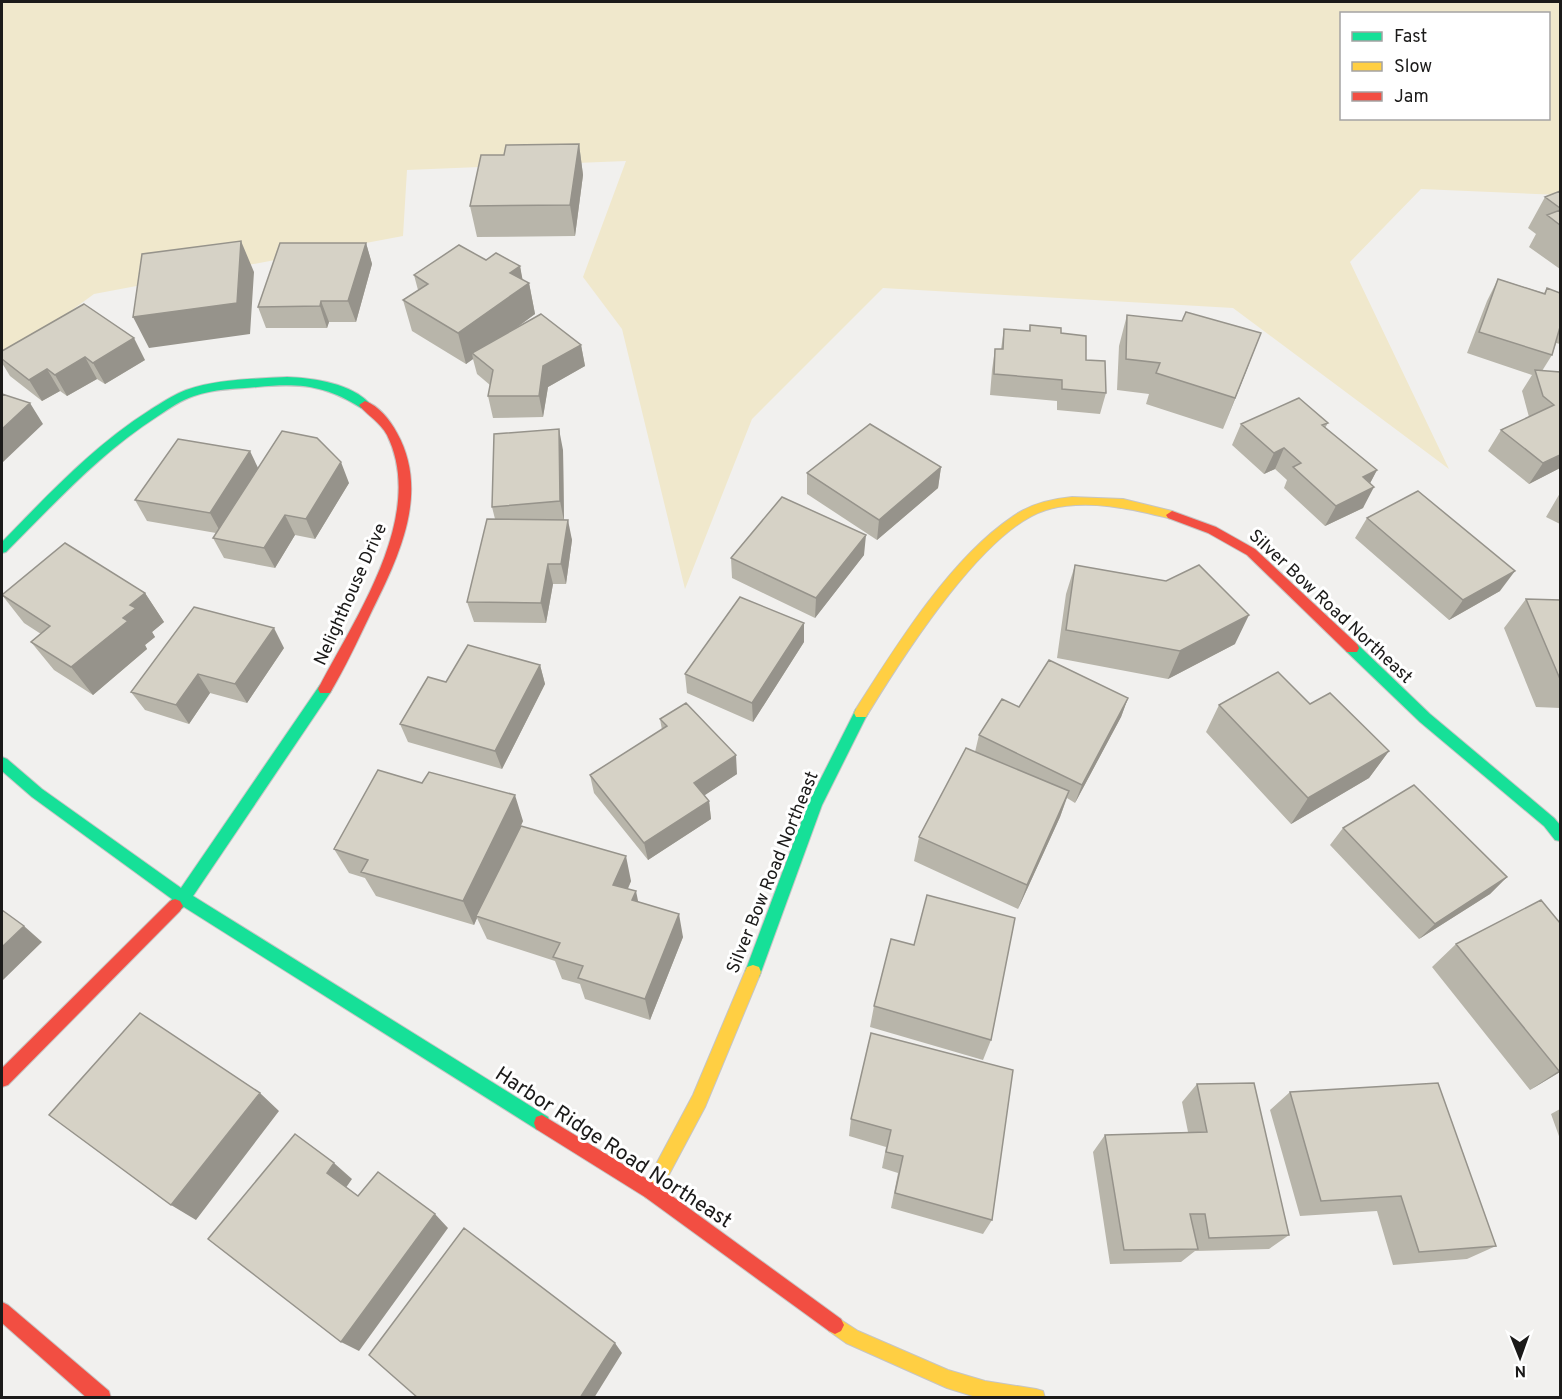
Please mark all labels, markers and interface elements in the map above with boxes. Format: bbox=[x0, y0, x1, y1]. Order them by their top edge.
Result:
legend bbox=[1340, 12, 1550, 120]
text: Fast bbox=[1394, 26, 1427, 49]
text: Slow bbox=[1394, 56, 1432, 79]
text: Jam bbox=[1394, 86, 1429, 109]
street label: Nelighthouse Drive bbox=[310, 520, 393, 669]
street label: Silver Bow Road Northeast bbox=[1243, 525, 1417, 689]
street label: Silver Bow Road Northeast bbox=[722, 768, 825, 977]
street label: Harbor Ridge Road Northeast bbox=[490, 1061, 737, 1235]
north arrow bbox=[1490, 1327, 1550, 1387]
text: N bbox=[1514, 1360, 1526, 1380]

